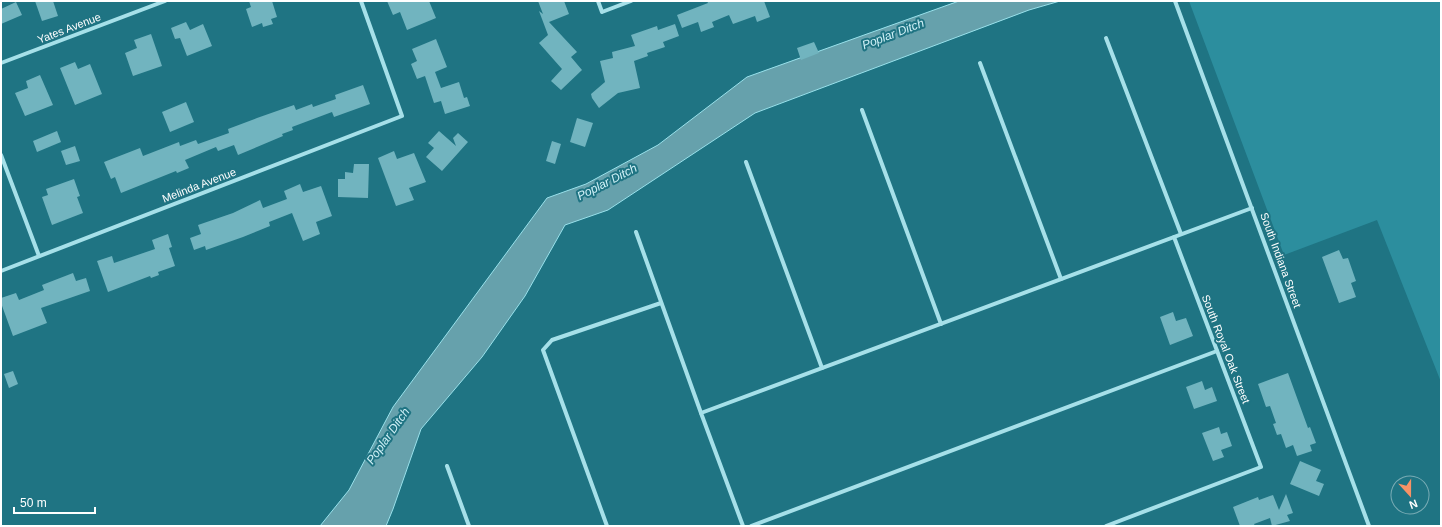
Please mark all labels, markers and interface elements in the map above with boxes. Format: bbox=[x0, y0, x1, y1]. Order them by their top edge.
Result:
street label: Yates Avenue bbox=[36, 10, 102, 46]
water label: Poplar Ditch bbox=[860, 16, 926, 52]
water label: Poplar Ditch bbox=[575, 161, 640, 203]
street label: Melinda Avenue bbox=[160, 165, 238, 205]
street label: South Indiana Street bbox=[1258, 211, 1304, 309]
street label: South Royal Oak Street bbox=[1200, 293, 1252, 405]
water label: Poplar Ditch bbox=[364, 405, 413, 467]
north arrow bbox=[1390, 475, 1430, 515]
scale bar bbox=[14, 489, 95, 515]
text: 50 m bbox=[20, 496, 47, 510]
text: N bbox=[1408, 497, 1419, 511]

